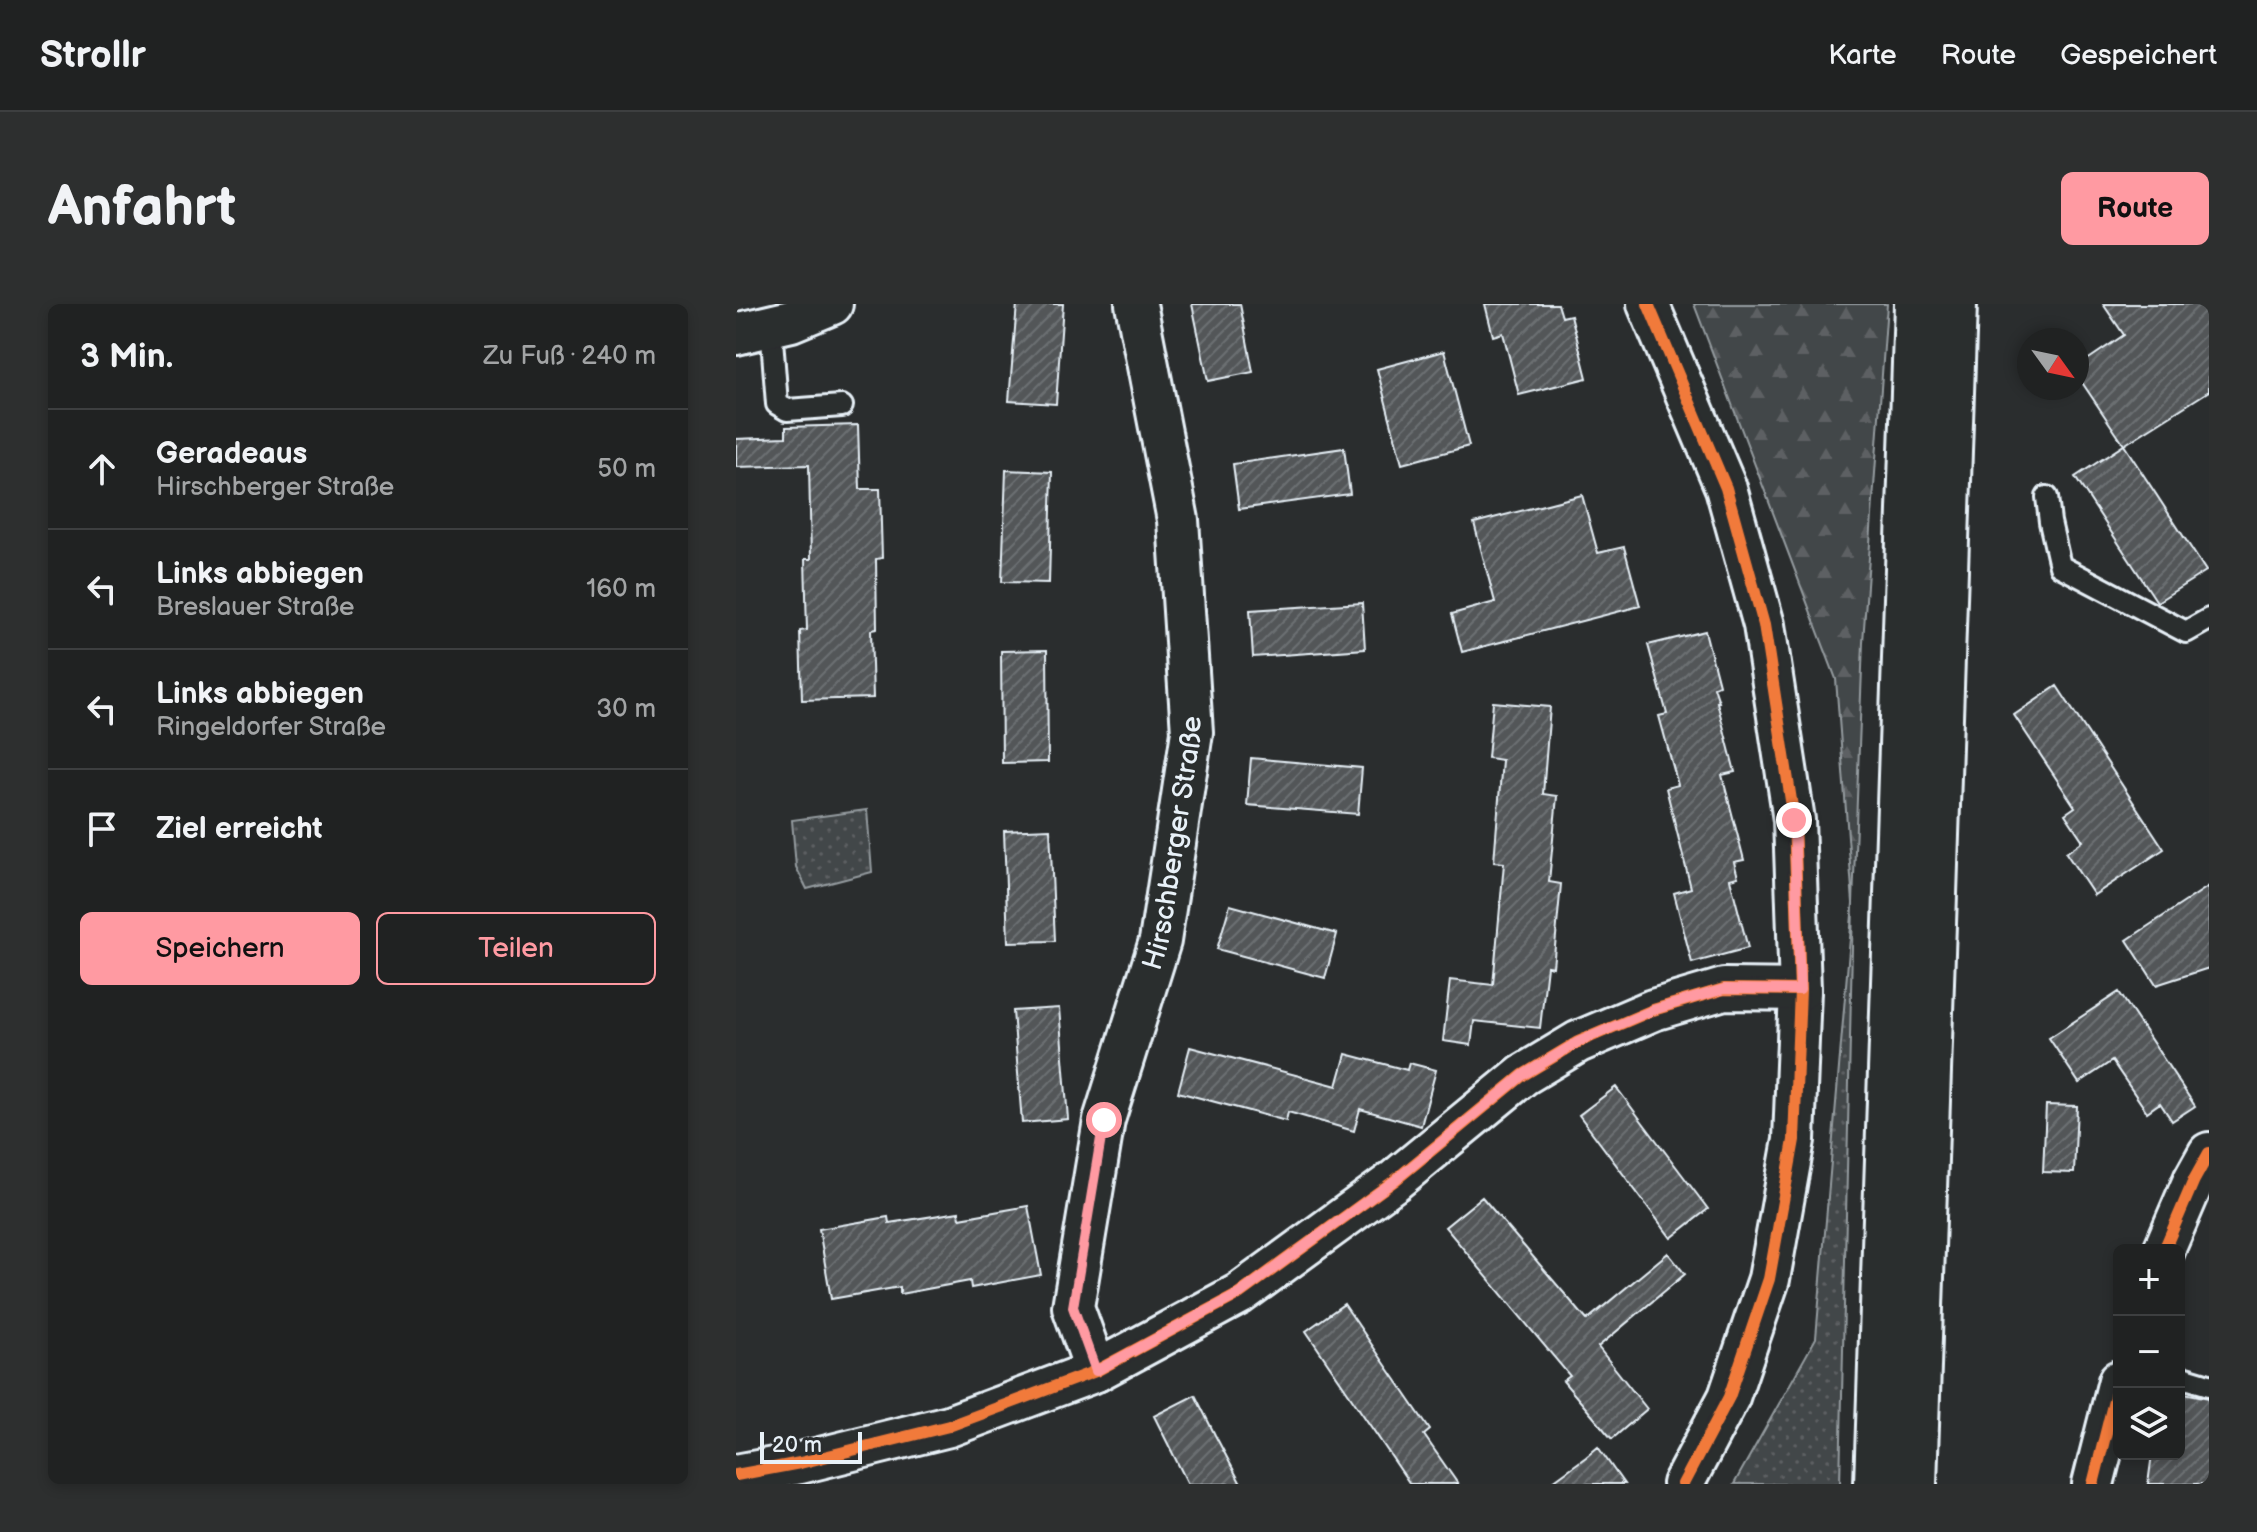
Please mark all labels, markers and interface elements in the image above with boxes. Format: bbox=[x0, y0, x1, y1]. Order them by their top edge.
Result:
text: Strollr bbox=[40, 33, 146, 78]
text: Karte bbox=[1828, 39, 1897, 72]
text: Route bbox=[1941, 39, 2016, 72]
text: Gespeichert bbox=[2060, 39, 2217, 72]
button: Route bbox=[2061, 172, 2209, 245]
text: Anfahrt bbox=[48, 175, 236, 242]
north arrow bbox=[2017, 328, 2089, 400]
text: 3 Min. bbox=[80, 336, 173, 377]
text: Zu Fuß · 240 m bbox=[483, 341, 656, 372]
text: Geradeaus bbox=[156, 436, 307, 472]
icon: ahead bbox=[80, 447, 124, 491]
text: 50 m bbox=[597, 454, 656, 485]
text: Hirschberger Straße bbox=[156, 472, 394, 503]
text: Links abbiegen bbox=[156, 556, 364, 592]
icon: left bbox=[80, 567, 124, 611]
text: 160 m bbox=[586, 574, 656, 605]
text: Breslauer Straße bbox=[156, 592, 354, 623]
text: Links abbiegen bbox=[156, 676, 364, 712]
icon: left bbox=[80, 687, 124, 731]
text: 30 m bbox=[596, 694, 656, 725]
text: Ringeldorfer Straße bbox=[156, 712, 386, 743]
street label: Hirschberger Straße bbox=[1135, 715, 1209, 974]
route end bbox=[1776, 802, 1812, 838]
icon: arrive bbox=[80, 807, 124, 851]
text: Ziel erreicht bbox=[156, 811, 323, 847]
button: Speichern bbox=[80, 912, 360, 985]
button: Teilen bbox=[376, 912, 656, 985]
route start bbox=[1086, 1102, 1122, 1138]
map controls bbox=[2113, 1244, 2185, 1460]
button: + bbox=[2113, 1244, 2185, 1316]
button: − bbox=[2113, 1316, 2185, 1388]
button: layers bbox=[2113, 1388, 2185, 1460]
scale bar bbox=[760, 1428, 862, 1464]
text: 20 m bbox=[772, 1432, 822, 1459]

